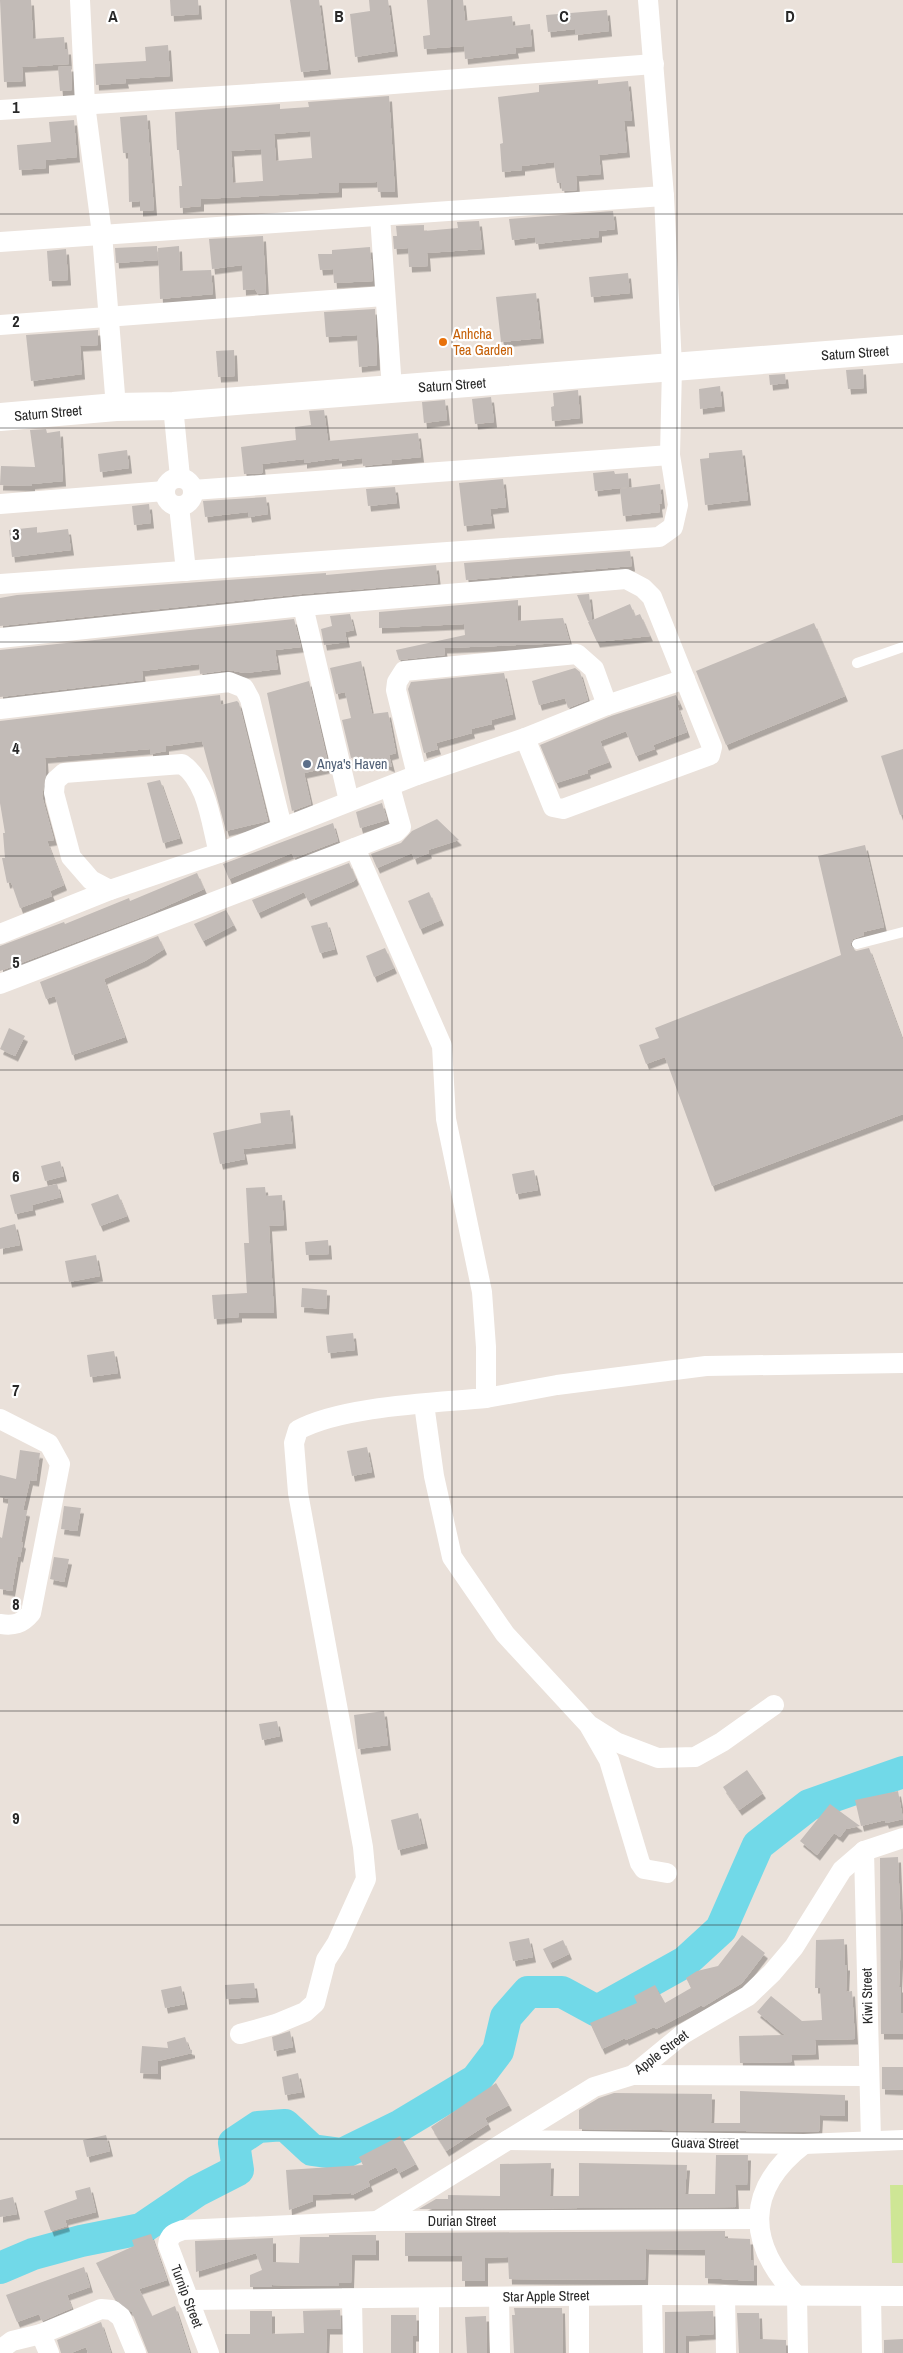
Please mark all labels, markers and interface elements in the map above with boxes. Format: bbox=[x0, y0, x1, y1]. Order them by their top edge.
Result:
text: A bbox=[108, 5, 118, 27]
text: B bbox=[334, 5, 344, 27]
text: C bbox=[559, 5, 569, 27]
text: D bbox=[785, 5, 795, 27]
text: 1 bbox=[12, 96, 20, 118]
text: 2 bbox=[12, 310, 20, 332]
place label: Anhcha Tea Garden bbox=[452, 325, 513, 359]
marker: Anhcha Tea Garden bbox=[437, 336, 449, 348]
street label: Saturn Street bbox=[821, 342, 889, 364]
street label: Saturn Street bbox=[418, 374, 486, 396]
street label: Saturn Street bbox=[14, 401, 82, 425]
text: 3 bbox=[12, 523, 20, 545]
text: 4 bbox=[12, 737, 20, 759]
place label: Anya's Haven bbox=[316, 755, 387, 773]
marker: Anya's Haven bbox=[301, 758, 313, 770]
text: 5 bbox=[12, 951, 20, 973]
text: 6 bbox=[12, 1165, 20, 1187]
text: 7 bbox=[12, 1379, 20, 1401]
text: 8 bbox=[12, 1593, 20, 1615]
text: 9 bbox=[12, 1807, 20, 1829]
street label: Kiwi Street bbox=[858, 1968, 876, 2024]
street label: Apple Street bbox=[630, 2026, 692, 2079]
street label: Guava Street bbox=[671, 2133, 739, 2153]
street label: Durian Street bbox=[428, 2212, 496, 2230]
street label: Turnip Street bbox=[167, 2262, 207, 2330]
street label: Star Apple Street bbox=[502, 2286, 590, 2306]

